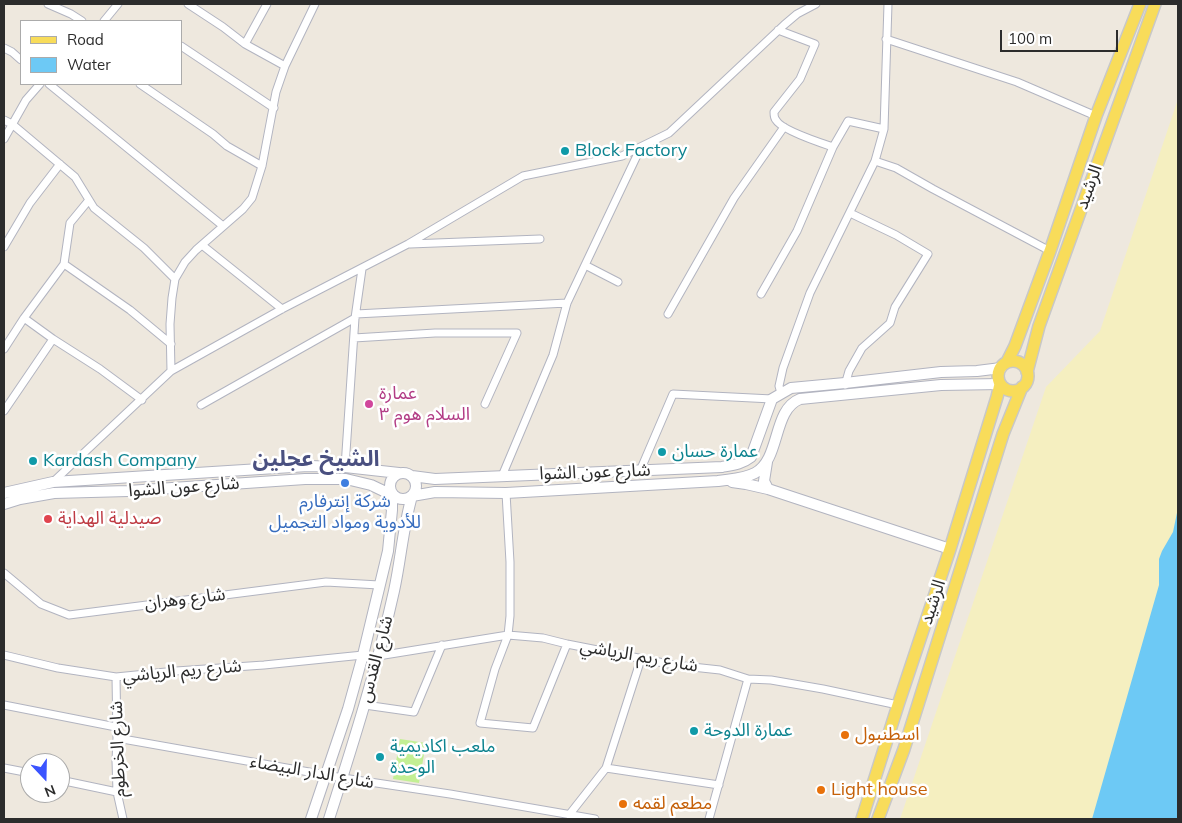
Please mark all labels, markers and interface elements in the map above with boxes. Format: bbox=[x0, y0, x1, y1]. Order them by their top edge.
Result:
legend bbox=[20, 20, 182, 85]
scale bar bbox=[1002, 20, 1120, 52]
text: 100 m bbox=[1008, 29, 1052, 48]
text: Road bbox=[67, 30, 104, 49]
text: Water bbox=[67, 55, 111, 74]
place label: Block Factory bbox=[575, 140, 687, 162]
marker: Block Factory bbox=[559, 145, 571, 157]
street label: الرشيد bbox=[1071, 162, 1107, 212]
place label: عمارة السلام هوم ٣ bbox=[379, 383, 470, 426]
marker: عمارة السلام هوم ٣ bbox=[363, 398, 375, 410]
place label: عمارة حسان bbox=[672, 441, 758, 463]
district label: الشيخ عجلين bbox=[252, 446, 380, 472]
marker: عمارة حسان bbox=[656, 446, 668, 458]
place label: Kardash Company bbox=[43, 450, 197, 472]
marker: Kardash Company bbox=[27, 455, 39, 467]
street label: شارع عون الشوا bbox=[539, 459, 651, 485]
street label: شارع عون الشوا bbox=[128, 472, 240, 502]
marker: شركة إنترفارم للأدوية ومواد التجميل bbox=[339, 477, 351, 489]
place label: شركة إنترفارم للأدوية ومواد التجميل bbox=[269, 491, 421, 534]
place label: صيدلية الهداية bbox=[58, 508, 161, 530]
marker: صيدلية الهداية bbox=[42, 513, 54, 525]
street label: الرشيد bbox=[916, 577, 950, 627]
street label: شارع وهران bbox=[143, 583, 227, 615]
street label: شارع القدس bbox=[354, 613, 398, 705]
street label: شارع ريم الرياشي bbox=[578, 635, 700, 677]
street label: شارع ريم الرياشي bbox=[121, 655, 243, 687]
street label: شارع الخرطوم bbox=[106, 701, 130, 797]
place label: عمارة الدوحة bbox=[704, 720, 793, 742]
place label: اسطنبول bbox=[855, 724, 920, 746]
marker: عمارة الدوحة bbox=[688, 725, 700, 737]
marker: اسطنبول bbox=[839, 729, 851, 741]
place label: ملعب اكاديمية الوحدة bbox=[390, 736, 495, 779]
street label: شارع الدار البيضاء bbox=[248, 750, 376, 794]
marker: ملعب اكاديمية الوحدة bbox=[374, 751, 386, 763]
north arrow bbox=[20, 753, 70, 803]
place label: Light house bbox=[831, 779, 927, 801]
text: N bbox=[42, 781, 58, 801]
marker: Light house bbox=[815, 784, 827, 796]
place label: مطعم لقمه bbox=[633, 793, 712, 815]
marker: مطعم لقمه bbox=[617, 798, 629, 810]

